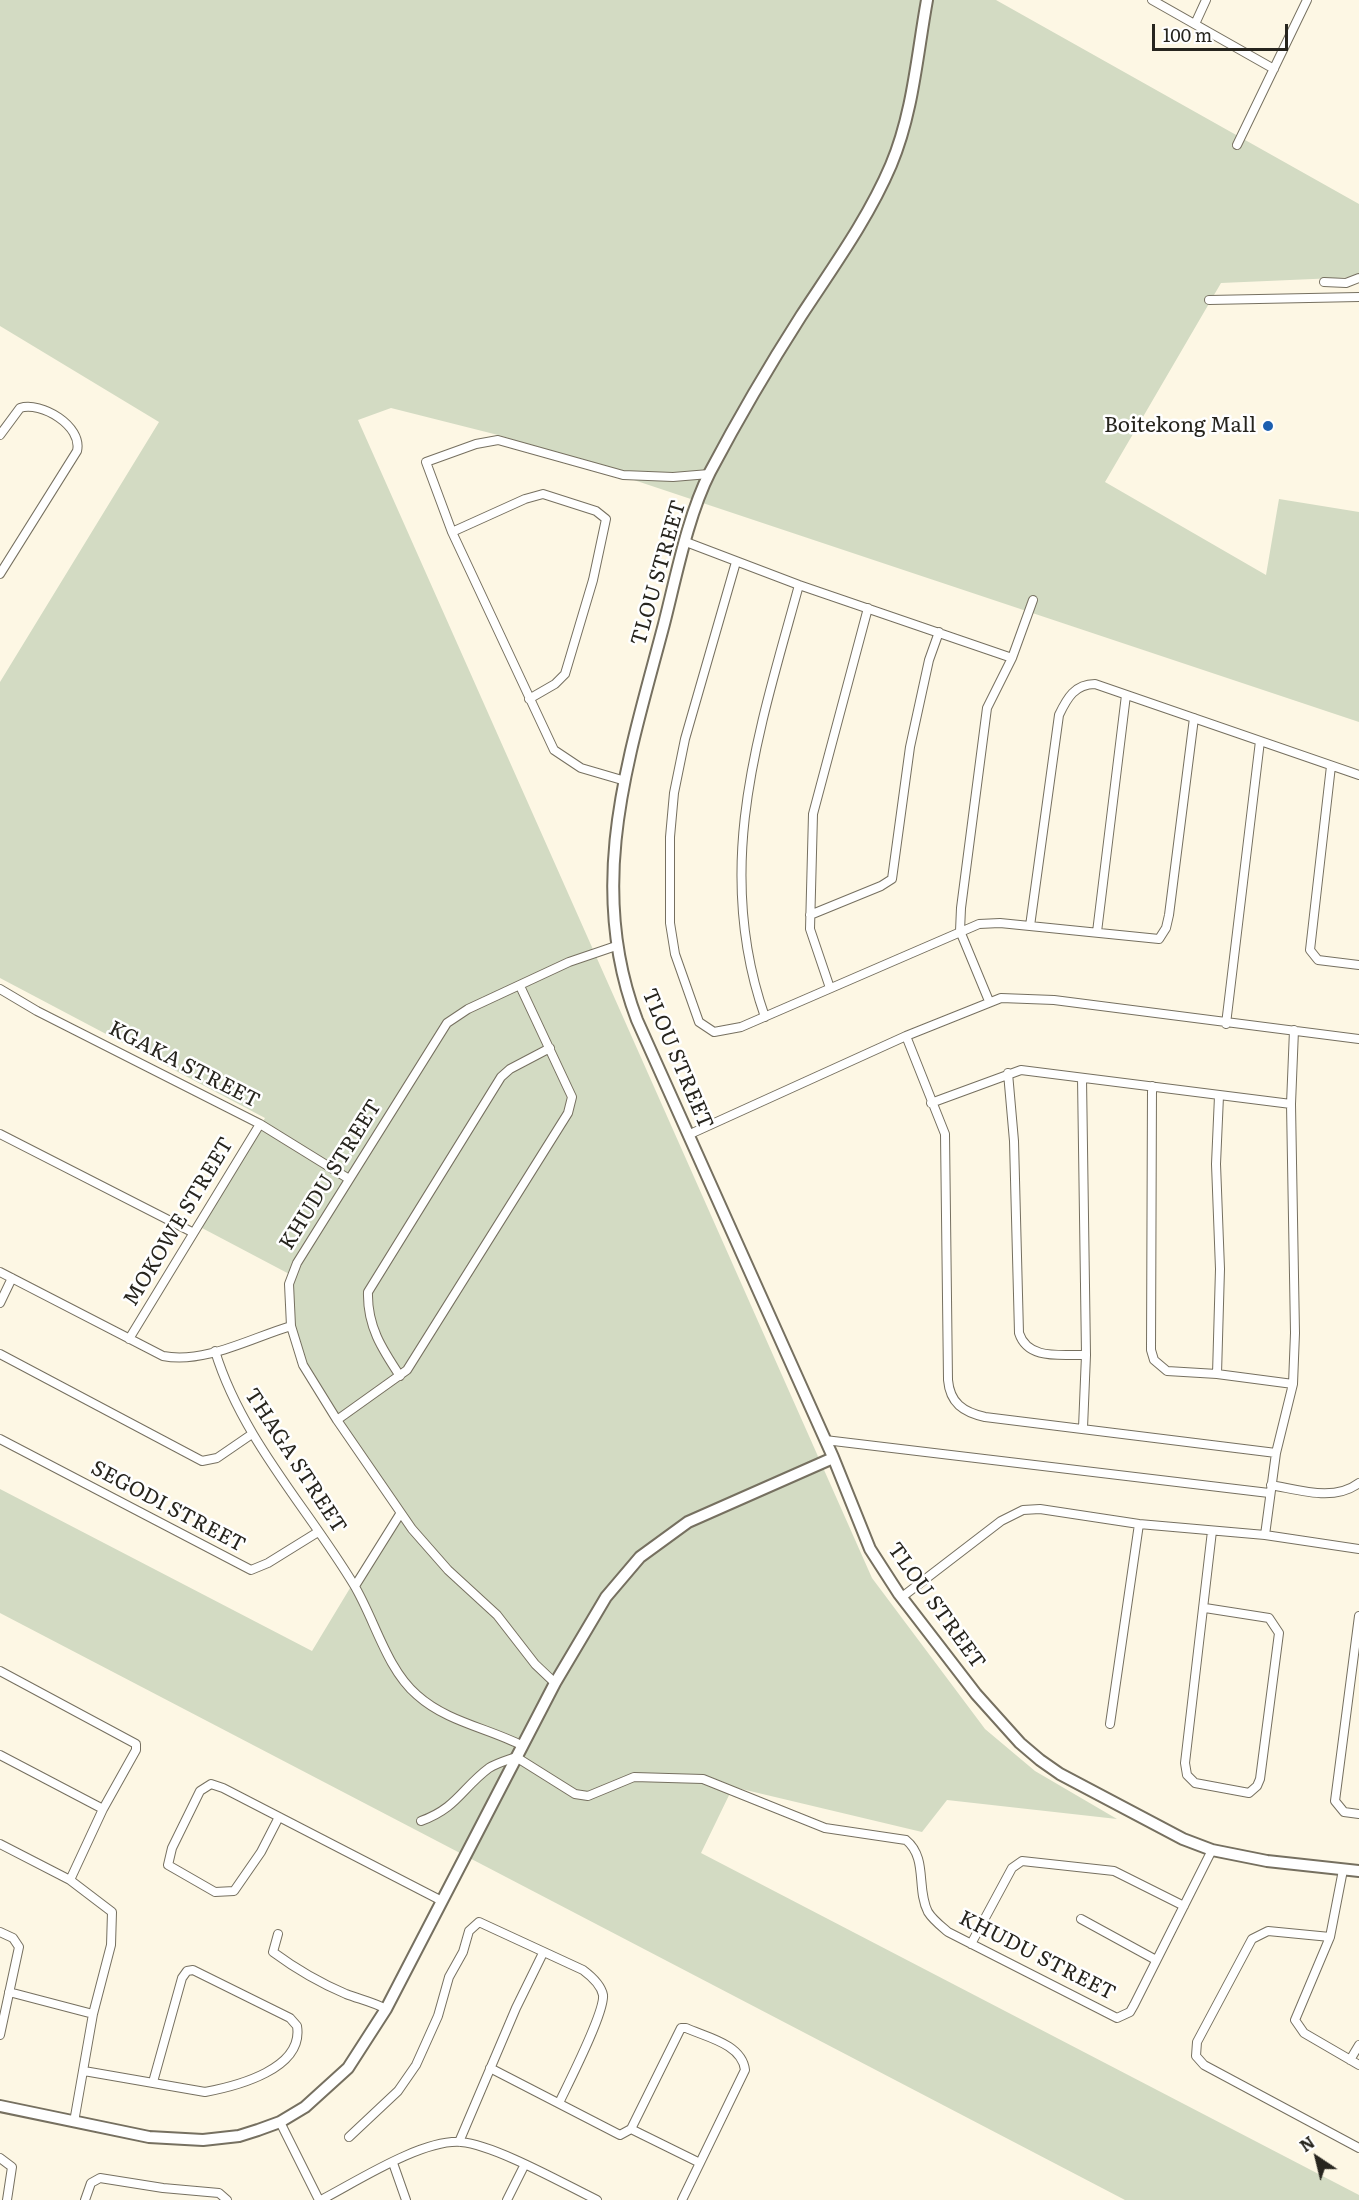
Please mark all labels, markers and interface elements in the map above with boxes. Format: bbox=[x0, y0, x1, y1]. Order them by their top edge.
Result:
scale bar bbox=[1155, 12, 1292, 50]
text: 100 m bbox=[1163, 21, 1212, 48]
place label: Boitekong Mall bbox=[1104, 413, 1256, 439]
marker: Boitekong Mall bbox=[1261, 419, 1275, 433]
street label: TLOU STREET bbox=[626, 497, 692, 649]
street label: TLOU STREET bbox=[636, 985, 718, 1133]
street label: KGAKA STREET bbox=[104, 1016, 264, 1114]
street label: KHUDU STREET bbox=[275, 1095, 387, 1255]
street label: MOKOWE STREET bbox=[119, 1133, 239, 1311]
street label: THAGA STREET bbox=[239, 1384, 351, 1538]
street label: SEGODI STREET bbox=[87, 1456, 249, 1558]
street label: TLOU STREET bbox=[882, 1538, 990, 1674]
street label: KHUDU STREET bbox=[955, 1906, 1119, 2006]
north arrow bbox=[1287, 2128, 1347, 2188]
text: N bbox=[1294, 2130, 1319, 2157]

